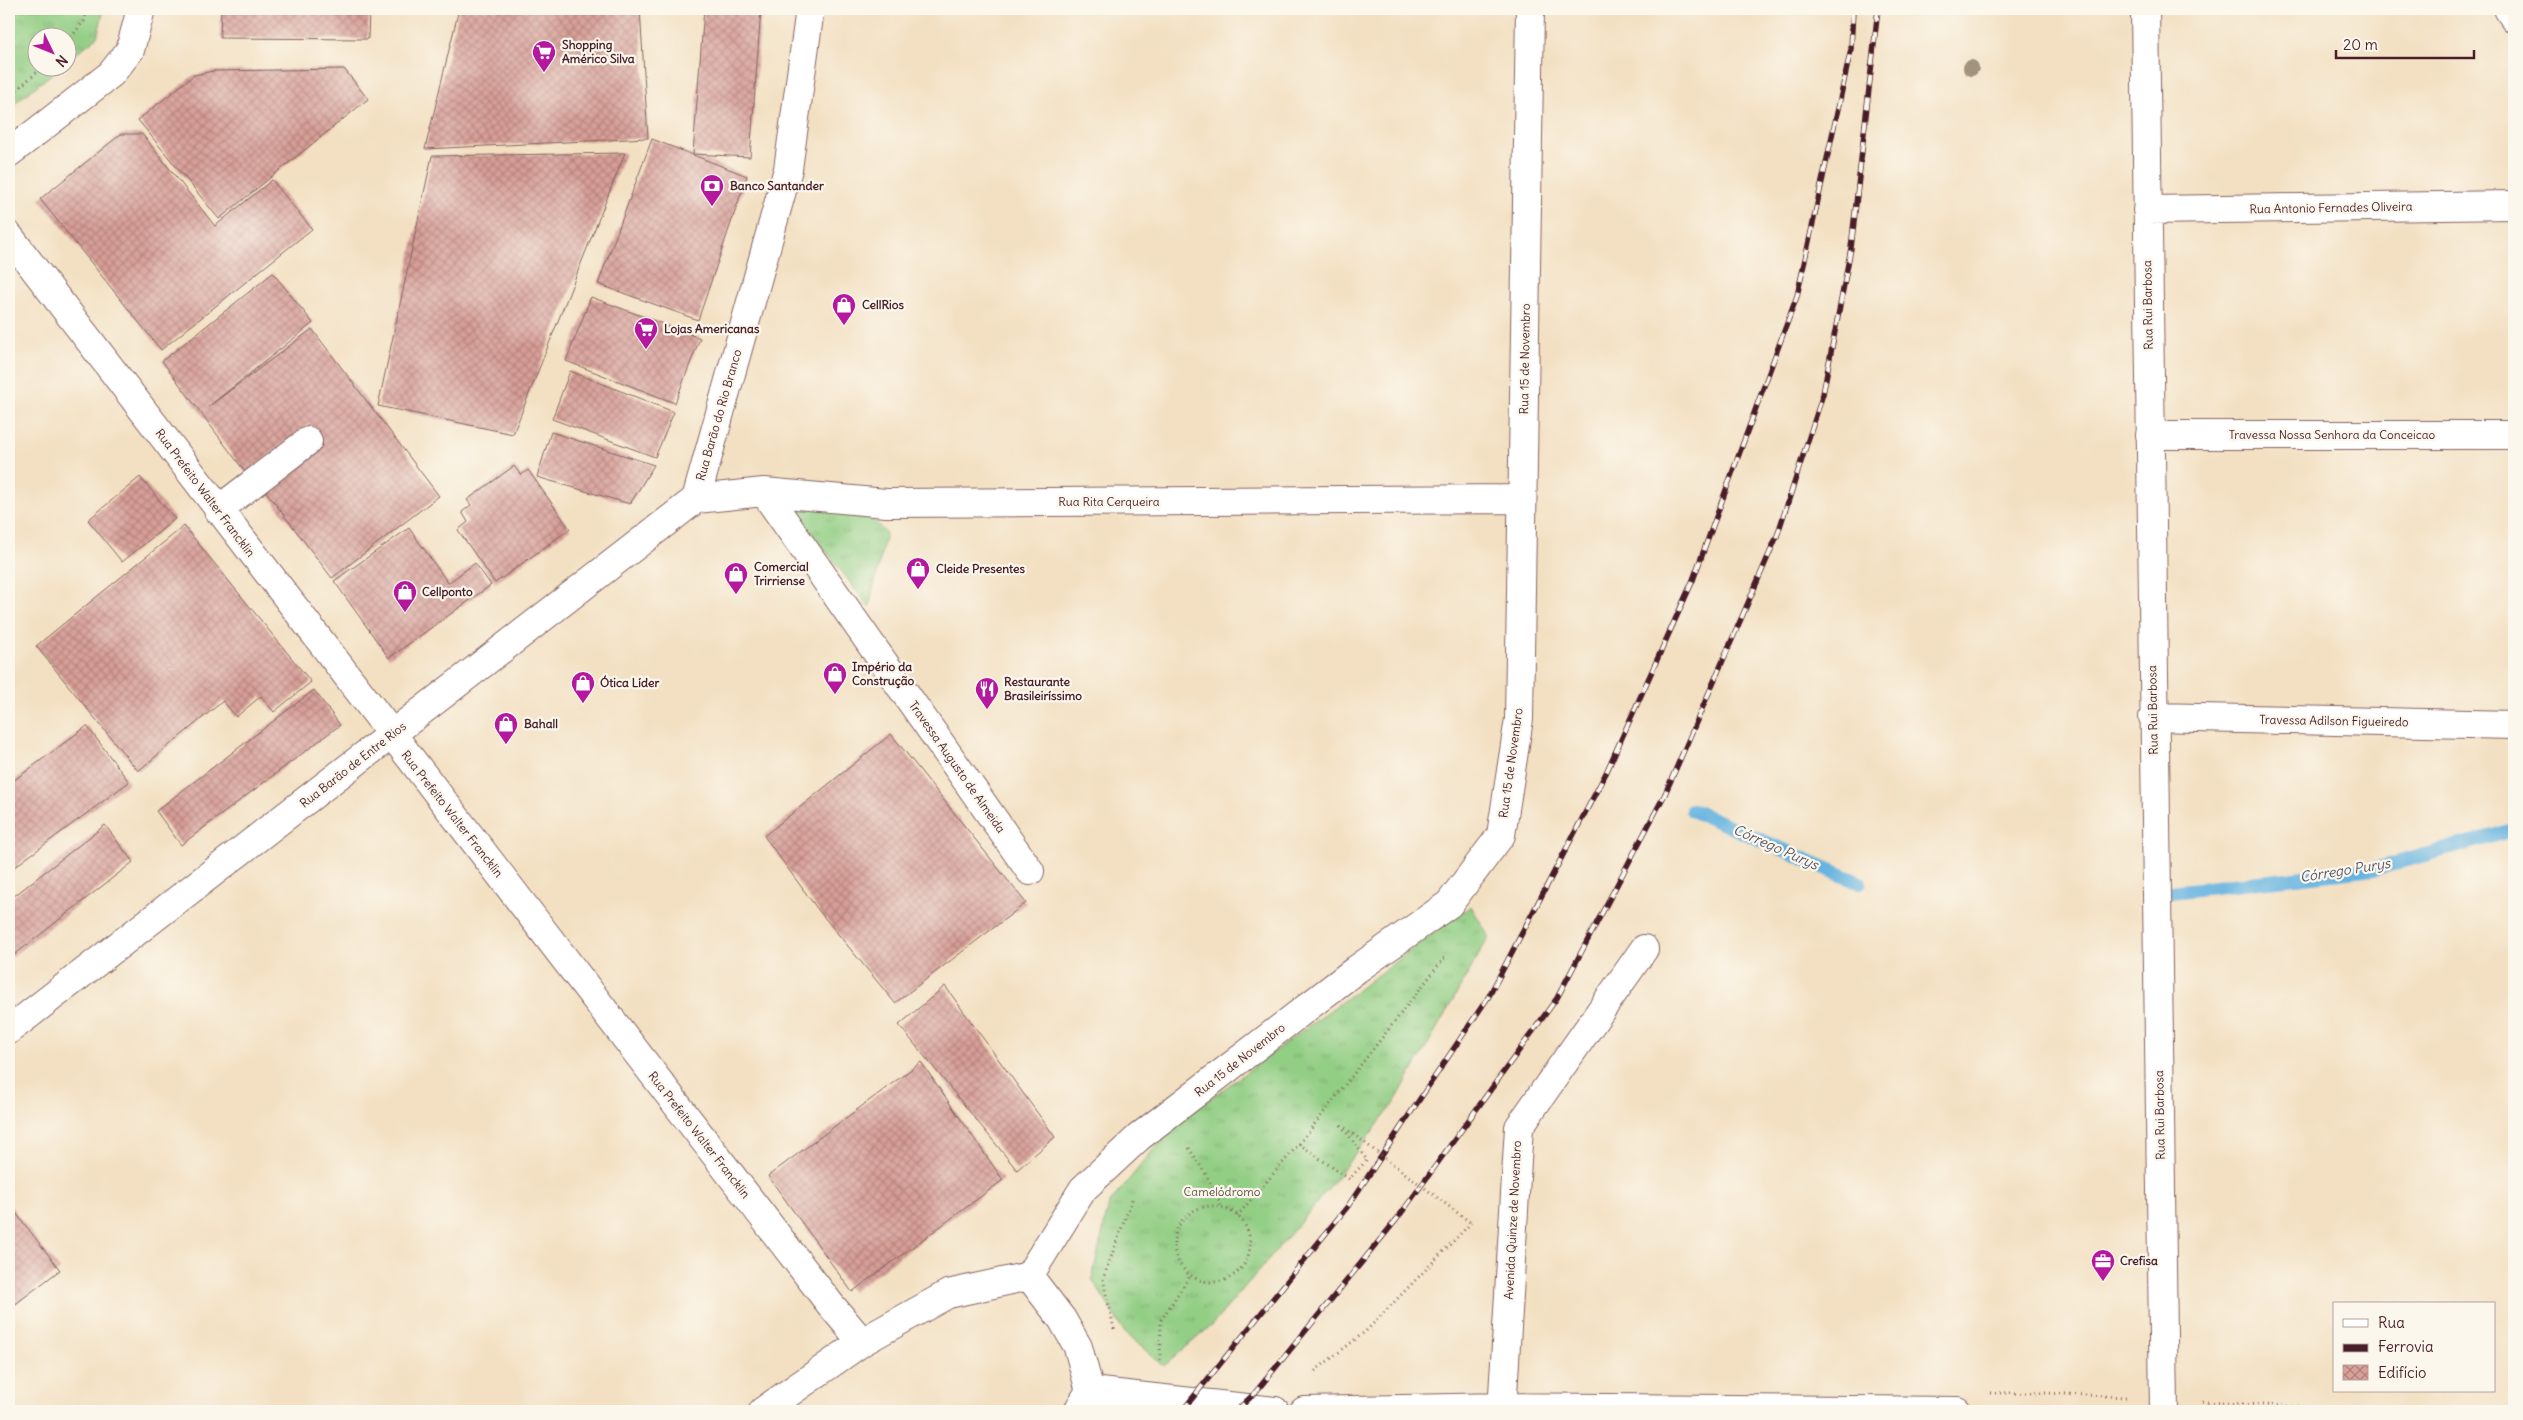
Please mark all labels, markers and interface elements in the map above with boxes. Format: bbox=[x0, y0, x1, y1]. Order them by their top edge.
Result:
north arrow bbox=[28, 28, 78, 78]
scale bar bbox=[2336, 28, 2473, 60]
text: 20 m bbox=[2343, 35, 2378, 54]
place label: Shopping Américo Silva bbox=[562, 37, 635, 66]
supermarket icon: Shopping Américo Silva bbox=[531, 39, 557, 73]
text: N bbox=[52, 51, 71, 71]
bank icon: Banco Santander bbox=[699, 173, 725, 207]
place label: Banco Santander bbox=[730, 178, 824, 193]
street label: Rua Antonio Fernades Oliveira bbox=[2249, 199, 2413, 216]
street label: Rua Rui Barbosa bbox=[2139, 260, 2156, 350]
shop icon: CellRios bbox=[831, 292, 857, 326]
place label: CellRios bbox=[862, 297, 904, 312]
street label: Rua 15 de Novembro bbox=[1516, 303, 1533, 415]
supermarket icon: Lojas Americanas bbox=[633, 316, 659, 350]
place label: Lojas Americanas bbox=[664, 321, 760, 336]
street label: Rua Barão do Rio Branco bbox=[693, 347, 745, 482]
street label: Rua Prefeito Walter Francklin bbox=[152, 426, 258, 560]
street label: Travessa Nossa Senhora da Conceicao bbox=[2229, 427, 2436, 442]
street label: Rua Rita Cerqueira bbox=[1058, 494, 1160, 509]
shop icon: Cleide Presentes bbox=[905, 556, 931, 590]
place label: Comercial Trirriense bbox=[754, 559, 809, 588]
shop icon: Comercial Trirriense bbox=[723, 561, 749, 595]
place label: Cleide Presentes bbox=[936, 561, 1025, 576]
shop icon: Cellponto bbox=[392, 579, 418, 613]
place label: Cellponto bbox=[422, 584, 473, 600]
place label: Império da Construção bbox=[852, 659, 915, 689]
shop icon: Império da Construção bbox=[822, 661, 848, 695]
street label: Rua Rui Barbosa bbox=[2144, 665, 2161, 755]
shop icon: Ótica Líder bbox=[570, 670, 596, 704]
place label: Restaurante Brasileiríssimo bbox=[1004, 674, 1082, 703]
place label: Ótica Líder bbox=[600, 675, 659, 690]
restaurant icon: Restaurante Brasileiríssimo bbox=[974, 676, 1000, 710]
street label: Travessa Augusto de Almeida bbox=[906, 698, 1009, 836]
street label: Rua 15 de Novembro bbox=[1495, 707, 1526, 819]
shop icon: Bahall bbox=[493, 711, 519, 745]
street label: Travessa Adilson Figueiredo bbox=[2259, 712, 2409, 729]
place label: Bahall bbox=[524, 716, 558, 731]
street label: Rua Barão de Entre Rios bbox=[297, 718, 409, 811]
street label: Rua Prefeito Walter Francklin bbox=[398, 747, 506, 880]
water label: Córrego Purys bbox=[1731, 820, 1823, 874]
water label: Córrego Purys bbox=[2299, 854, 2393, 886]
street label: Rua 15 de Novembro bbox=[1191, 1019, 1288, 1100]
street label: Rua Prefeito Walter Francklin bbox=[645, 1068, 753, 1201]
street label: Rua Rui Barbosa bbox=[2151, 1070, 2168, 1160]
street label: Avenida Quinze de Novembro bbox=[1501, 1140, 1524, 1300]
park label: Camelódromo bbox=[1184, 1184, 1261, 1199]
office icon: Crefisa bbox=[2090, 1248, 2116, 1282]
place label: Crefisa bbox=[2120, 1253, 2158, 1268]
legend bbox=[2333, 1302, 2496, 1392]
text: Rua bbox=[2378, 1313, 2405, 1332]
text: Ferrovia bbox=[2378, 1337, 2434, 1356]
text: Edifício bbox=[2378, 1363, 2426, 1382]

